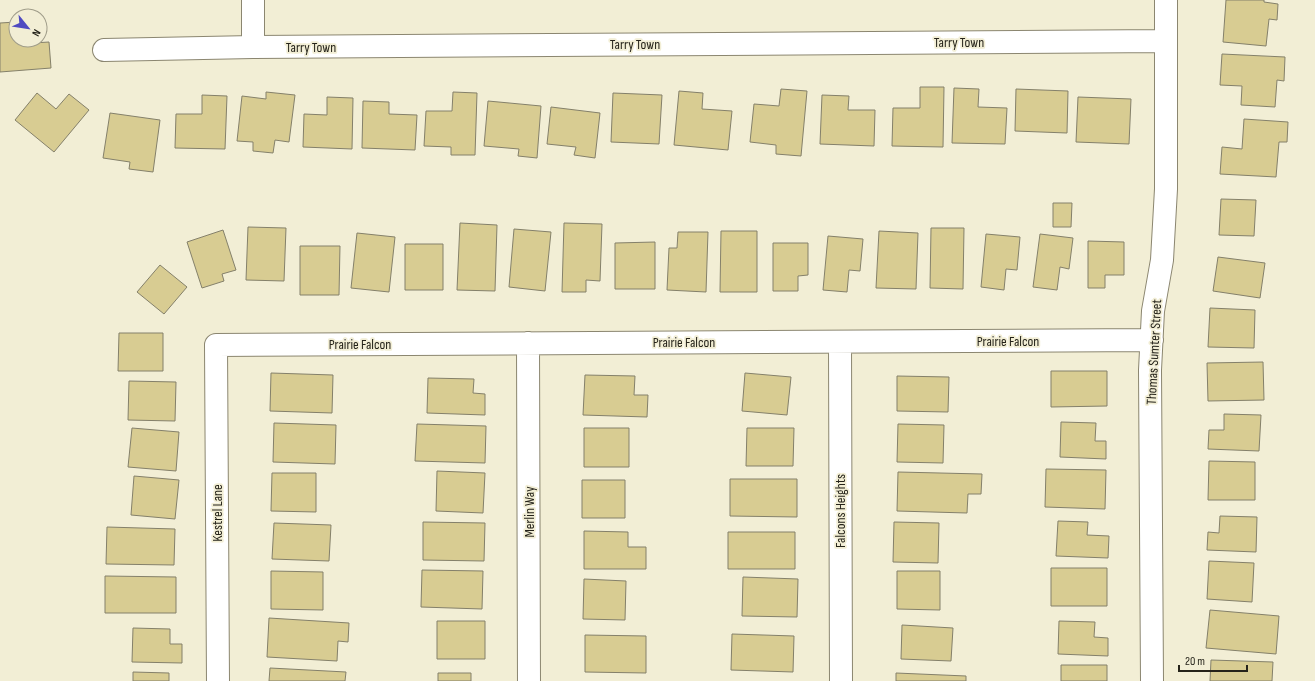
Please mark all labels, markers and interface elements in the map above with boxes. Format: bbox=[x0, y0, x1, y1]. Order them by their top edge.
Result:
north arrow bbox=[8, 8, 48, 48]
text: N bbox=[29, 27, 43, 39]
street label: Tarry Town bbox=[934, 34, 984, 51]
street label: Tarry Town bbox=[610, 36, 660, 53]
street label: Tarry Town bbox=[286, 39, 336, 56]
street label: Thomas Sumter Street bbox=[1143, 299, 1165, 405]
street label: Prairie Falcon bbox=[977, 333, 1039, 350]
street label: Prairie Falcon bbox=[653, 334, 715, 351]
street label: Prairie Falcon bbox=[329, 336, 391, 353]
street label: Falcons Heights bbox=[832, 474, 849, 548]
street label: Kestrel Lane bbox=[209, 484, 226, 542]
street label: Merlin Way bbox=[521, 486, 538, 538]
scale bar bbox=[1179, 647, 1247, 673]
text: 20 m bbox=[1185, 654, 1205, 669]

